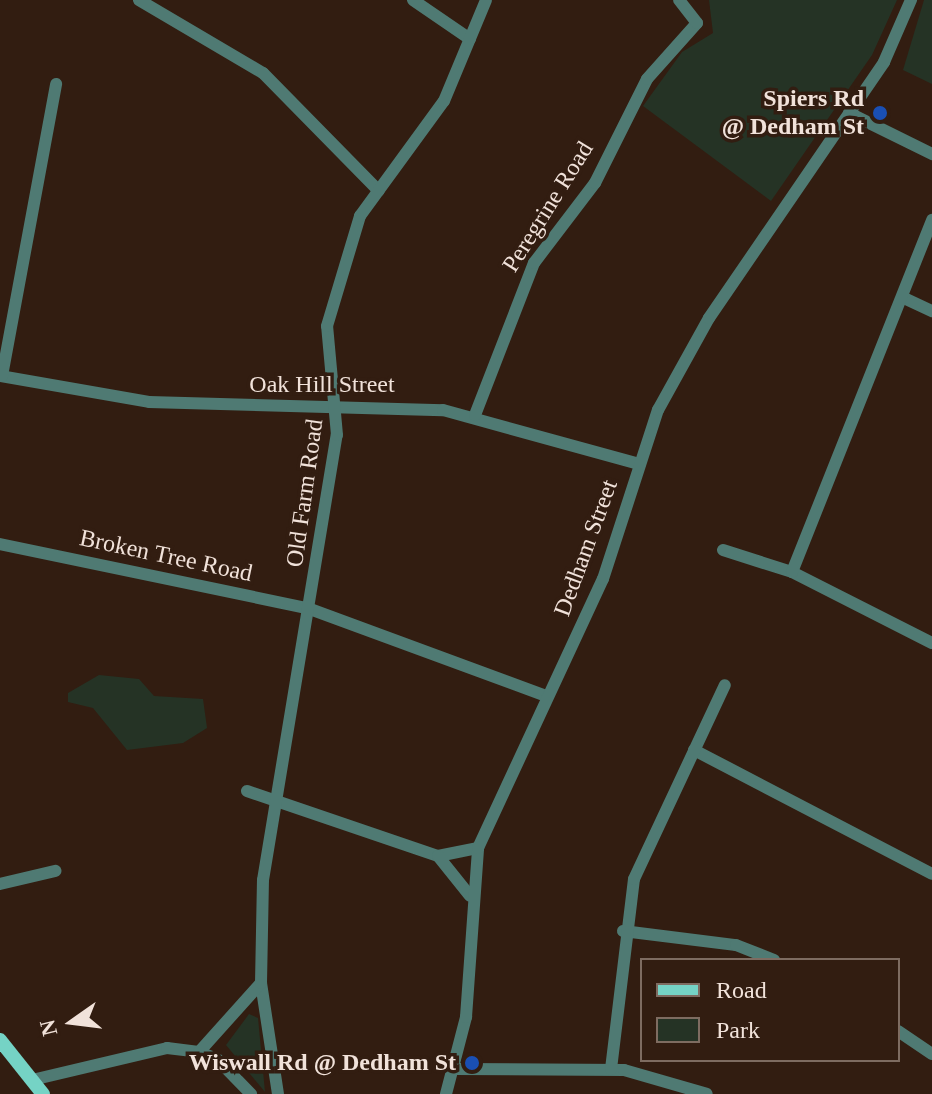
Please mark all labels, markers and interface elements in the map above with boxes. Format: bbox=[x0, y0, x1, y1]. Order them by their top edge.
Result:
place label: Spiers Rd @ Dedham St bbox=[722, 85, 864, 141]
marker: Spiers Rd @ Dedham St bbox=[871, 104, 889, 122]
street label: Peregrine Road bbox=[496, 136, 600, 278]
street label: Oak Hill Street bbox=[249, 371, 395, 399]
street label: Old Farm Road bbox=[280, 417, 330, 569]
street label: Dedham Street bbox=[548, 476, 624, 620]
street label: Broken Tree Road bbox=[77, 524, 255, 588]
legend bbox=[640, 958, 900, 1062]
text: Road bbox=[716, 977, 767, 1003]
north arrow bbox=[32, 982, 112, 1062]
text: N bbox=[34, 1017, 62, 1039]
text: Park bbox=[716, 1017, 760, 1043]
place label: Wiswall Rd @ Dedham St bbox=[189, 1049, 456, 1077]
marker: Wiswall Rd @ Dedham St bbox=[463, 1054, 481, 1072]

